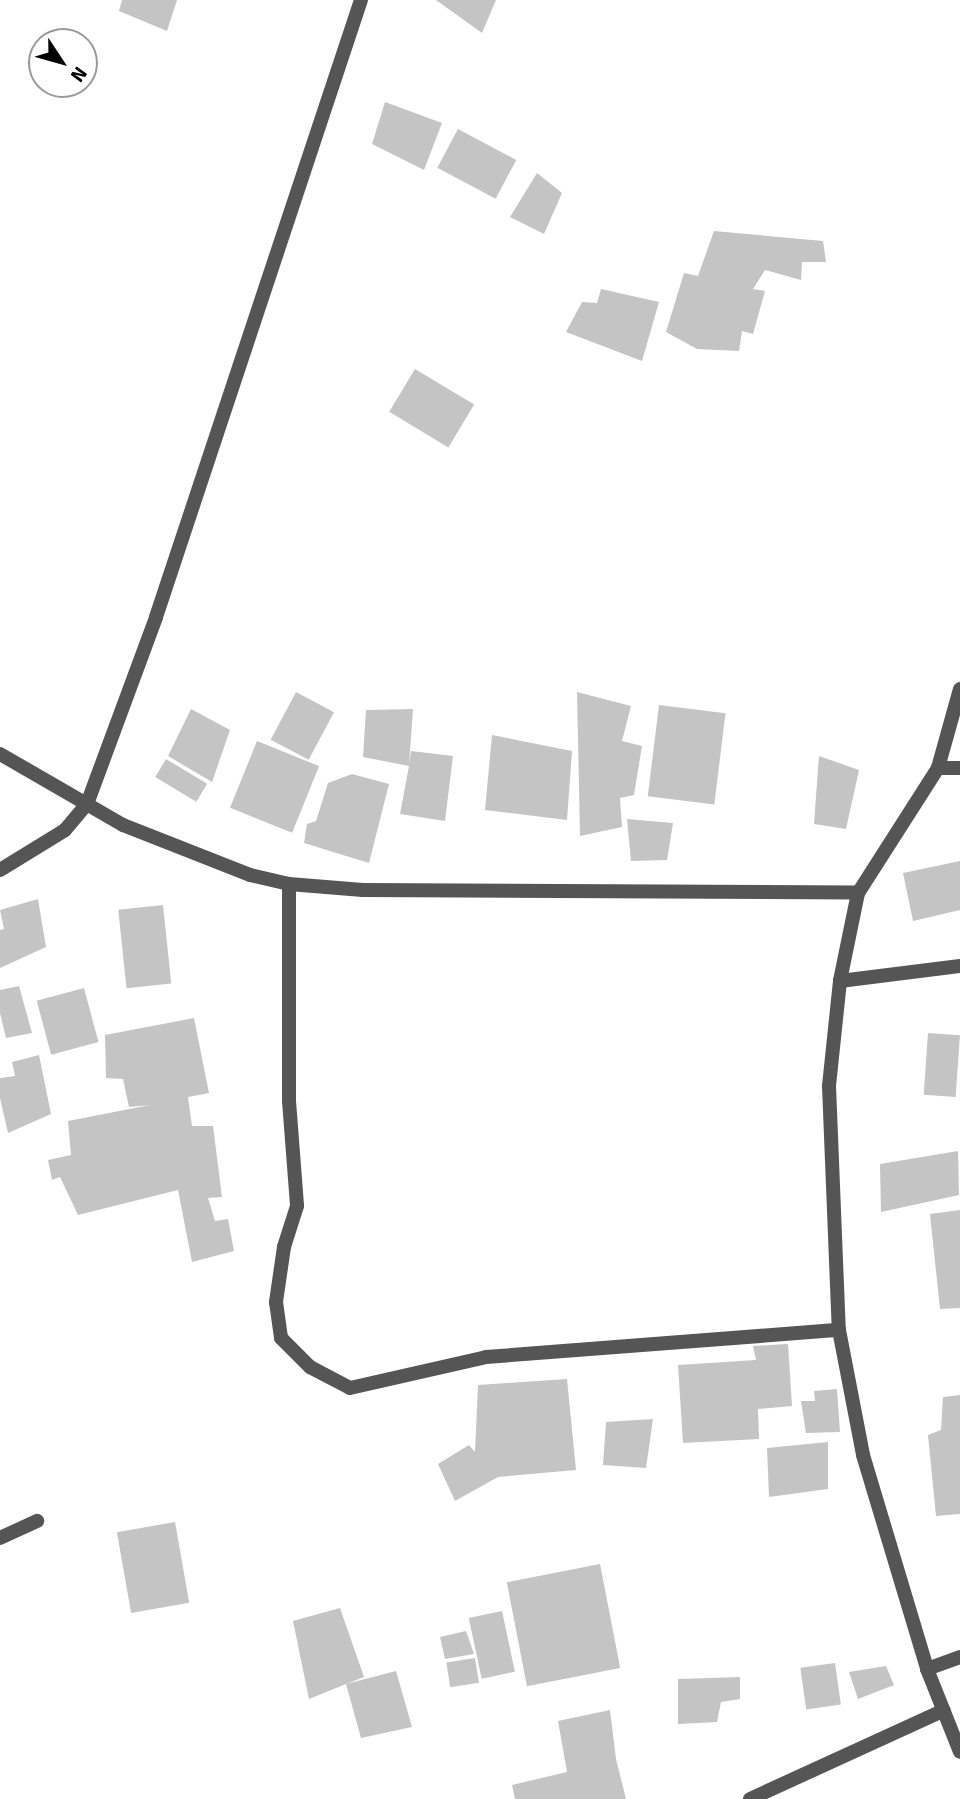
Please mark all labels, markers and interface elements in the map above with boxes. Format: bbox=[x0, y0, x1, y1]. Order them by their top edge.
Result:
north arrow bbox=[28, 28, 98, 98]
text: N bbox=[65, 62, 92, 87]

